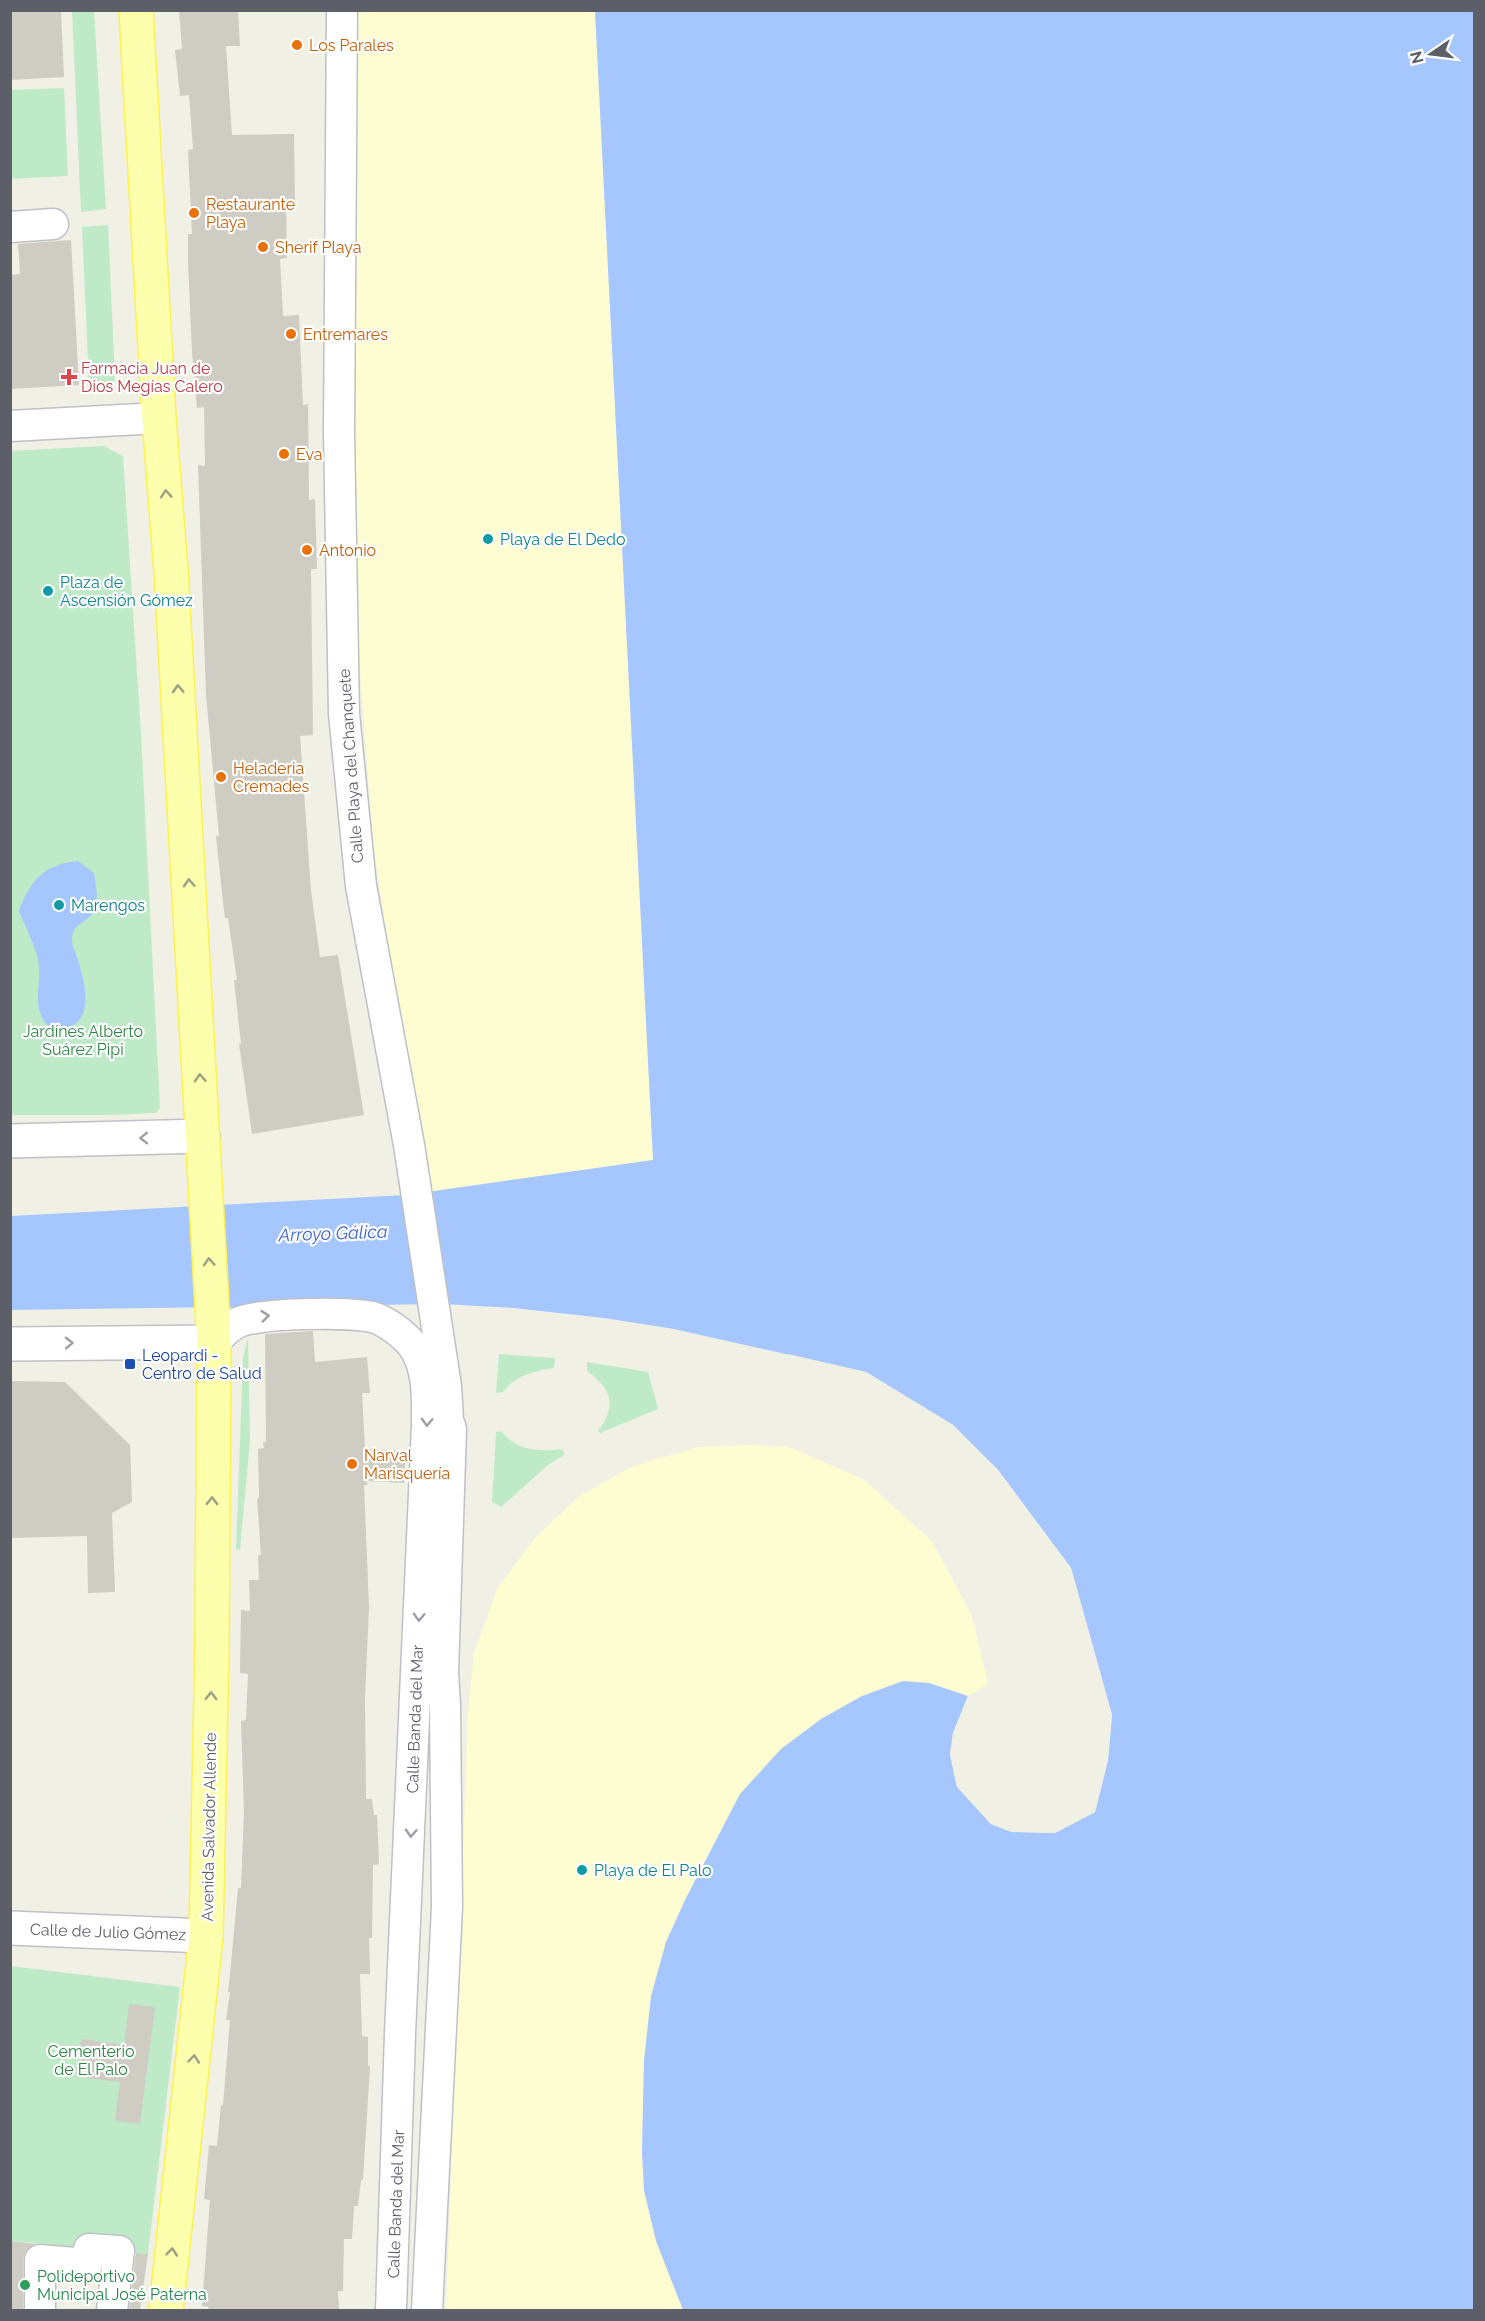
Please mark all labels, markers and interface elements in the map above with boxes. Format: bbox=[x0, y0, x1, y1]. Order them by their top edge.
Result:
north arrow bbox=[1401, 24, 1461, 84]
place label: Los Parales bbox=[309, 36, 394, 55]
marker: Los Parales bbox=[290, 38, 304, 52]
text: N bbox=[1406, 49, 1428, 66]
place label: Restaurante Playa bbox=[206, 195, 295, 232]
marker: Restaurante Playa bbox=[187, 206, 201, 220]
place label: Sherif Playa bbox=[275, 238, 362, 257]
marker: Sherif Playa bbox=[256, 240, 270, 254]
place label: Entremares bbox=[303, 325, 388, 344]
marker: Entremares bbox=[284, 327, 298, 341]
place label: Farmacia Juan de Dios Megías Calero bbox=[81, 359, 223, 396]
marker: Farmacia Juan de Dios Megías Calero bbox=[62, 370, 76, 384]
place label: Eva bbox=[296, 445, 322, 464]
marker: Eva bbox=[277, 447, 291, 461]
one-way arrow bbox=[160, 489, 173, 499]
place label: Playa de El Dedo bbox=[500, 530, 625, 549]
marker: Playa de El Dedo bbox=[481, 532, 495, 546]
place label: Antonio bbox=[319, 541, 376, 560]
marker: Antonio bbox=[300, 543, 314, 557]
place label: Plaza de Ascensión Gómez bbox=[60, 573, 193, 610]
marker: Plaza de Ascensión Gómez bbox=[41, 584, 55, 598]
street label: Calle Playa del Chanquete bbox=[335, 668, 367, 864]
one-way arrow bbox=[171, 684, 184, 693]
place label: Heladeria Cremades bbox=[233, 759, 309, 796]
marker: Heladeria Cremades bbox=[214, 770, 228, 784]
one-way arrow bbox=[182, 879, 195, 888]
place label: Marengos bbox=[71, 896, 145, 915]
marker: Marengos bbox=[52, 898, 66, 912]
park label: Jardínes Alberto Suárez Pipi bbox=[23, 1022, 143, 1059]
one-way arrow bbox=[193, 1073, 206, 1082]
one-way arrow bbox=[140, 1132, 149, 1144]
water label: Arroyo Gálica bbox=[277, 1221, 388, 1245]
one-way arrow bbox=[203, 1258, 216, 1267]
one-way arrow bbox=[260, 1310, 269, 1323]
one-way arrow bbox=[64, 1336, 73, 1349]
place label: Leopardi - Centro de Salud bbox=[142, 1346, 262, 1383]
marker: Leopardi - Centro de Salud bbox=[123, 1357, 137, 1371]
one-way arrow bbox=[421, 1418, 433, 1427]
place label: Narval Marisquería bbox=[364, 1446, 450, 1483]
marker: Narval Marisquería bbox=[345, 1457, 359, 1471]
one-way arrow bbox=[206, 1497, 218, 1506]
one-way arrow bbox=[413, 1612, 426, 1621]
street label: Calle Banda del Mar bbox=[403, 1644, 427, 1794]
one-way arrow bbox=[205, 1692, 217, 1701]
street label: Avenida Salvador Allende bbox=[198, 1732, 220, 1922]
one-way arrow bbox=[404, 1828, 417, 1837]
place label: Playa de El Palo bbox=[594, 1861, 712, 1880]
marker: Playa de El Palo bbox=[575, 1863, 589, 1877]
street label: Calle de Julio Gómez bbox=[30, 1920, 187, 1944]
park label: Cementerio de El Palo bbox=[48, 2042, 134, 2079]
one-way arrow bbox=[187, 2054, 199, 2063]
street label: Calle Banda del Mar bbox=[384, 2129, 408, 2279]
one-way arrow bbox=[166, 2248, 178, 2257]
place label: Polideportivo Municipal José Paterna bbox=[37, 2267, 207, 2304]
marker: Polideportivo Municipal José Paterna bbox=[18, 2278, 32, 2292]

